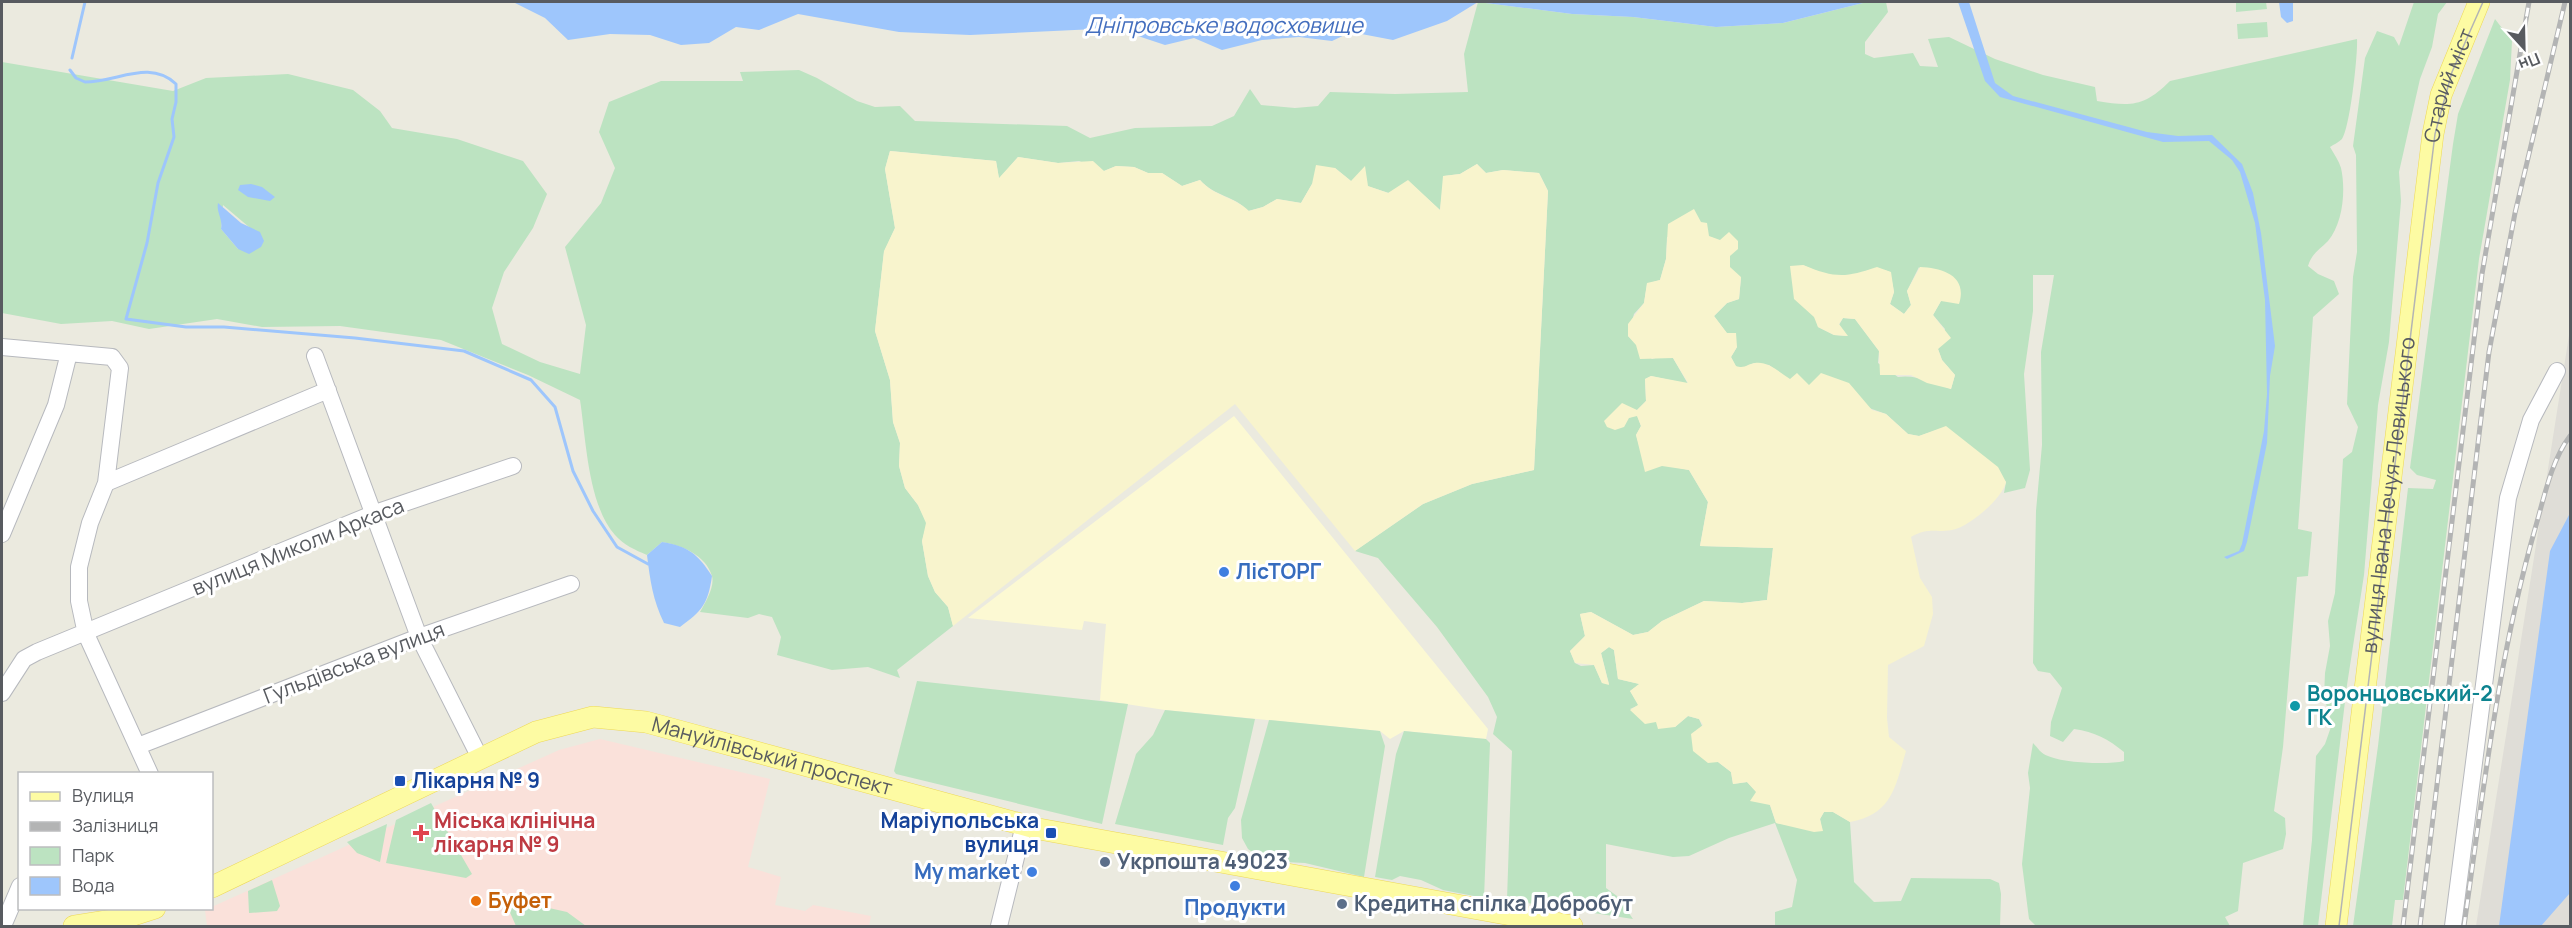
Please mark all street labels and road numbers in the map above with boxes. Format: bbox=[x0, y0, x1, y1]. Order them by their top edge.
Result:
street label: Старий міст bbox=[2417, 24, 2480, 144]
street label: вулиця Івана Нечуя-Левицького bbox=[2355, 335, 2421, 655]
street label: вулиця Миколи Аркаса bbox=[188, 491, 408, 601]
street label: Гульдівська вулиця bbox=[259, 615, 448, 710]
street label: Мануйлівський проспект bbox=[649, 709, 896, 802]

